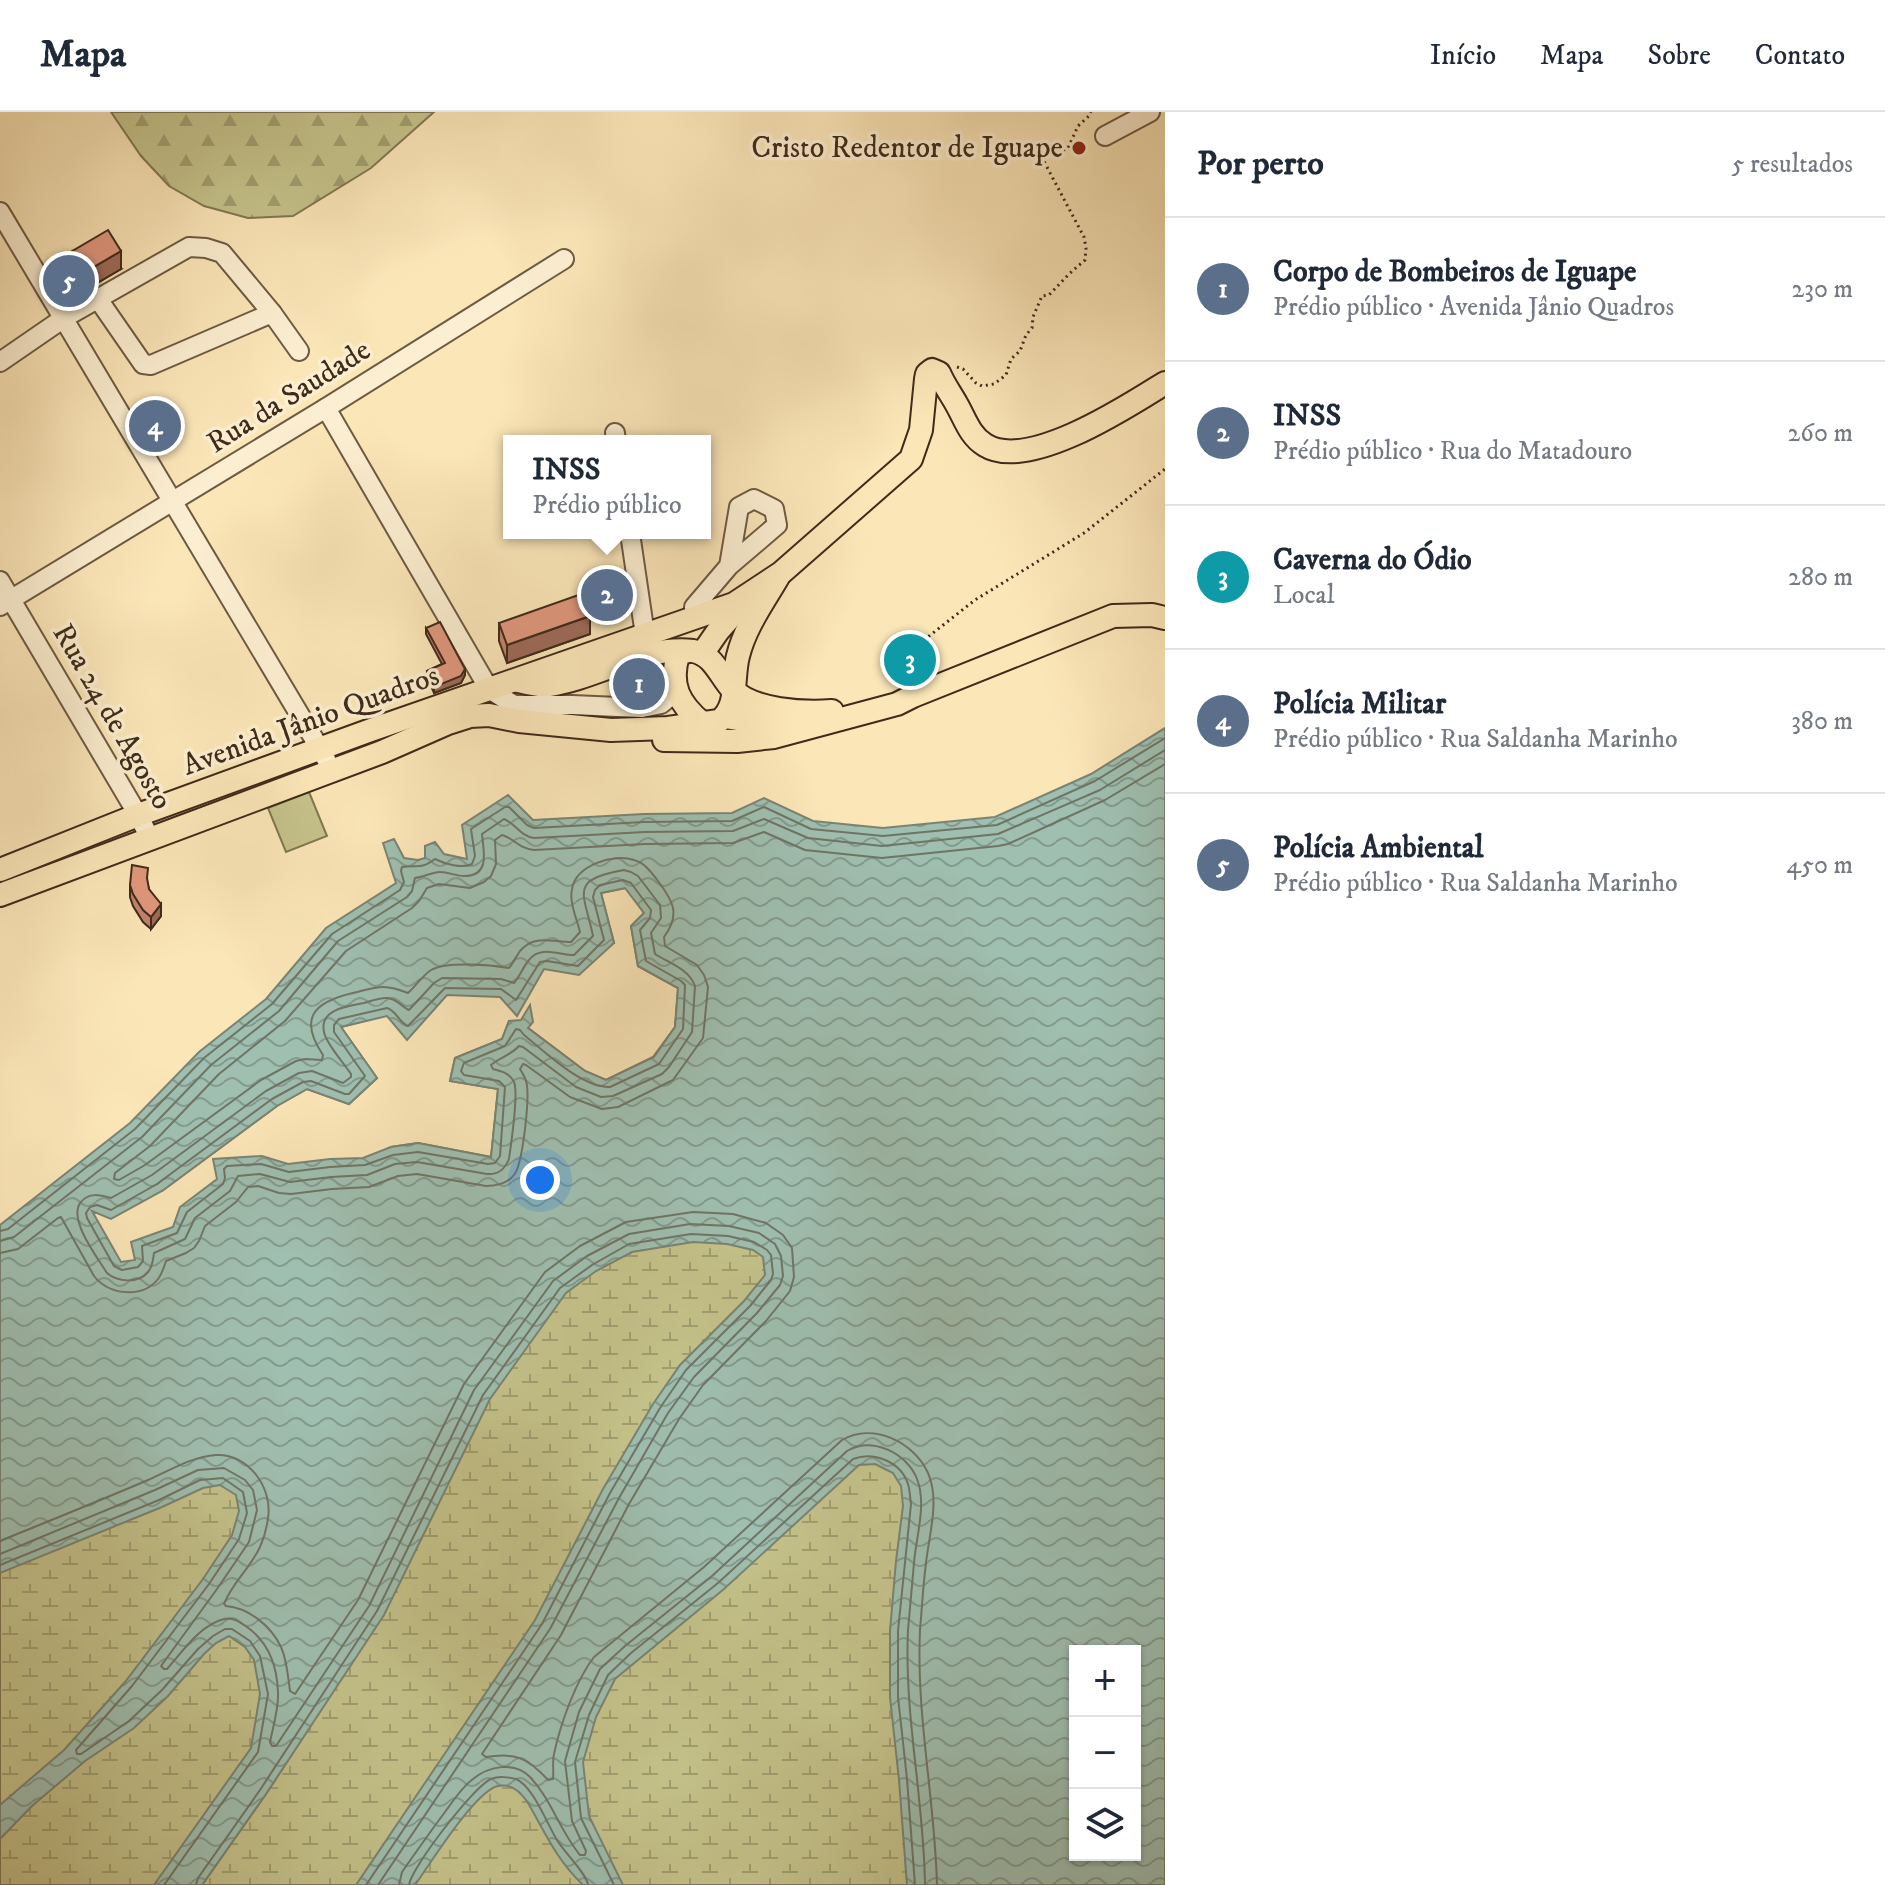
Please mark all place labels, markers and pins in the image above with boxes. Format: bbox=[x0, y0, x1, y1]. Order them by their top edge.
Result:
place label: Cristo Redentor de Iguape bbox=[751, 130, 1063, 167]
marker: Cristo Redentor de Iguape bbox=[1070, 139, 1088, 157]
pin: 5 bbox=[43, 251, 95, 311]
pin: 4 bbox=[129, 396, 181, 456]
pin: 2 bbox=[581, 565, 633, 625]
pin: 3 bbox=[884, 630, 936, 690]
pin: 1 bbox=[613, 654, 665, 714]

